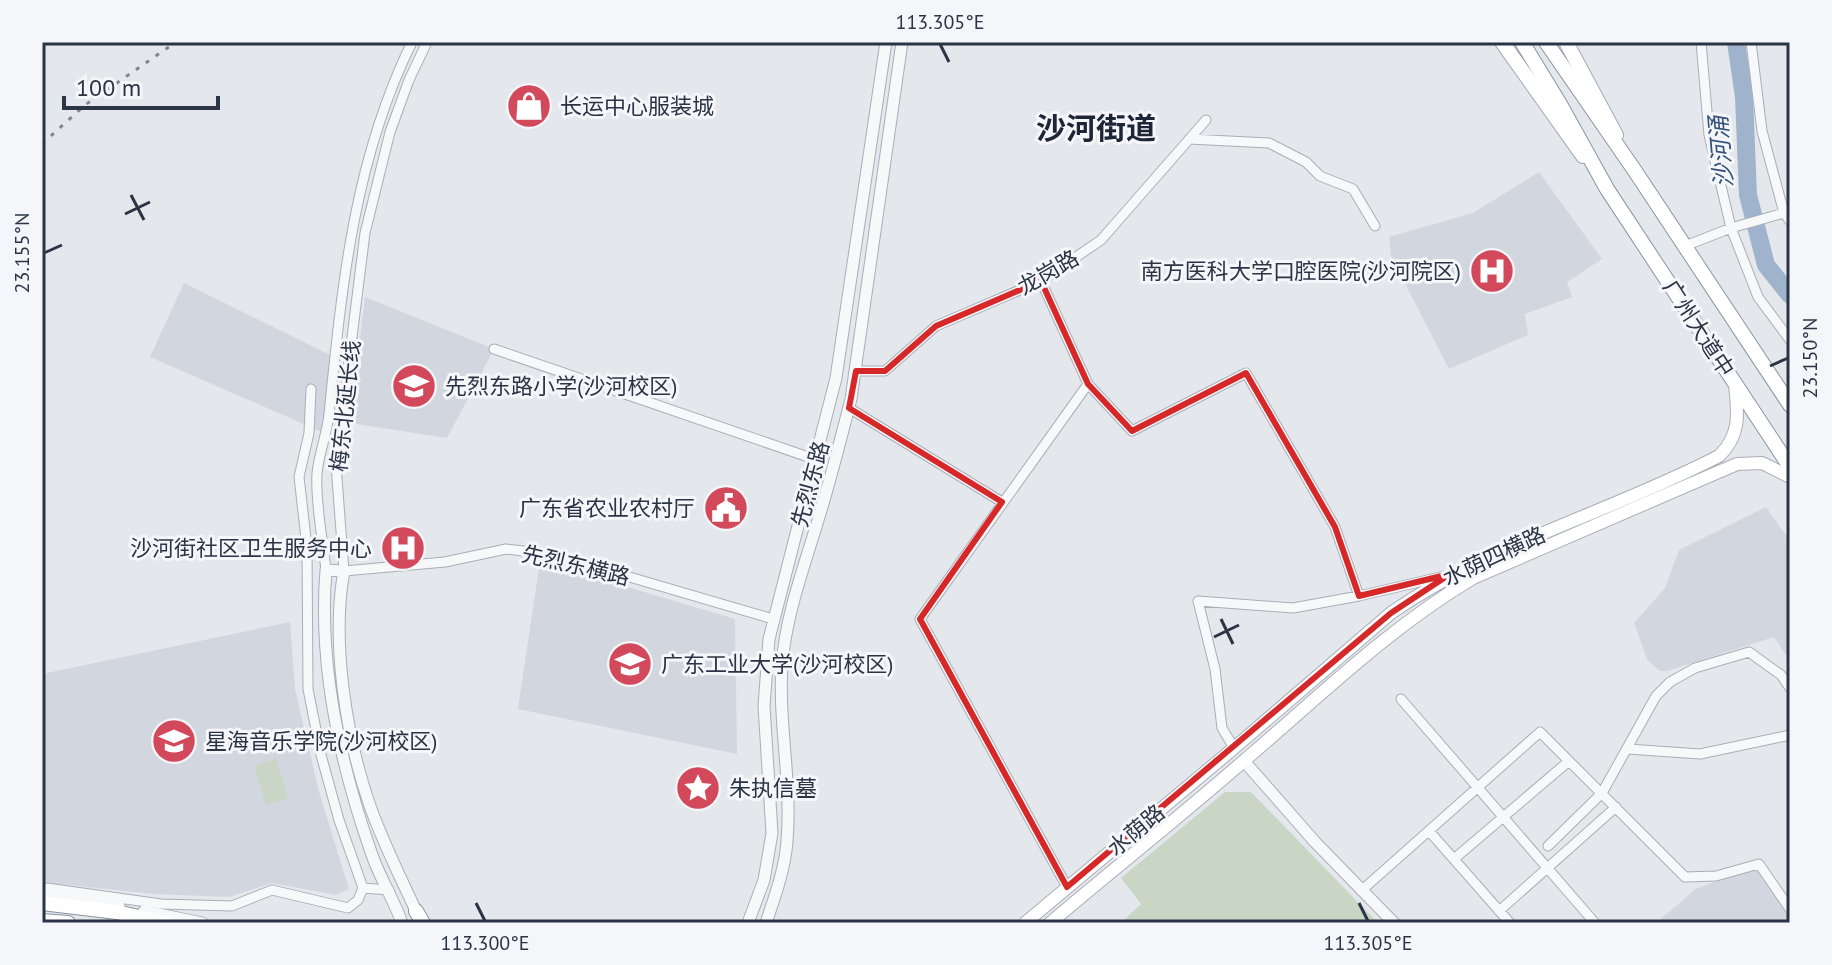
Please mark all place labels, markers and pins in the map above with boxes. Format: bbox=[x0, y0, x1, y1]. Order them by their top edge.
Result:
shop icon: 长运中心服装城 bbox=[505, 82, 553, 130]
place label: 长运中心服装城 bbox=[560, 92, 714, 120]
hospital icon: 南方医科大学口腔医院(沙河院区) bbox=[1468, 247, 1516, 295]
place label: 南方医科大学口腔医院(沙河院区) bbox=[1141, 257, 1461, 285]
school or university icon: 先烈东路小学(沙河校区) bbox=[390, 362, 438, 410]
place label: 先烈东路小学(沙河校区) bbox=[445, 372, 677, 400]
public building icon: 广东省农业农村厅 bbox=[702, 484, 750, 532]
place label: 广东省农业农村厅 bbox=[519, 494, 695, 522]
hospital icon: 沙河街社区卫生服务中心 bbox=[379, 524, 427, 572]
place label: 沙河街社区卫生服务中心 bbox=[130, 534, 372, 562]
school or university icon: 广东工业大学(沙河校区) bbox=[606, 640, 654, 688]
place label: 广东工业大学(沙河校区) bbox=[661, 650, 893, 678]
school or university icon: 星海音乐学院(沙河校区) bbox=[150, 717, 198, 765]
place label: 星海音乐学院(沙河校区) bbox=[205, 727, 437, 755]
place icon: 朱执信墓 bbox=[674, 764, 722, 812]
place label: 朱执信墓 bbox=[729, 774, 817, 802]

